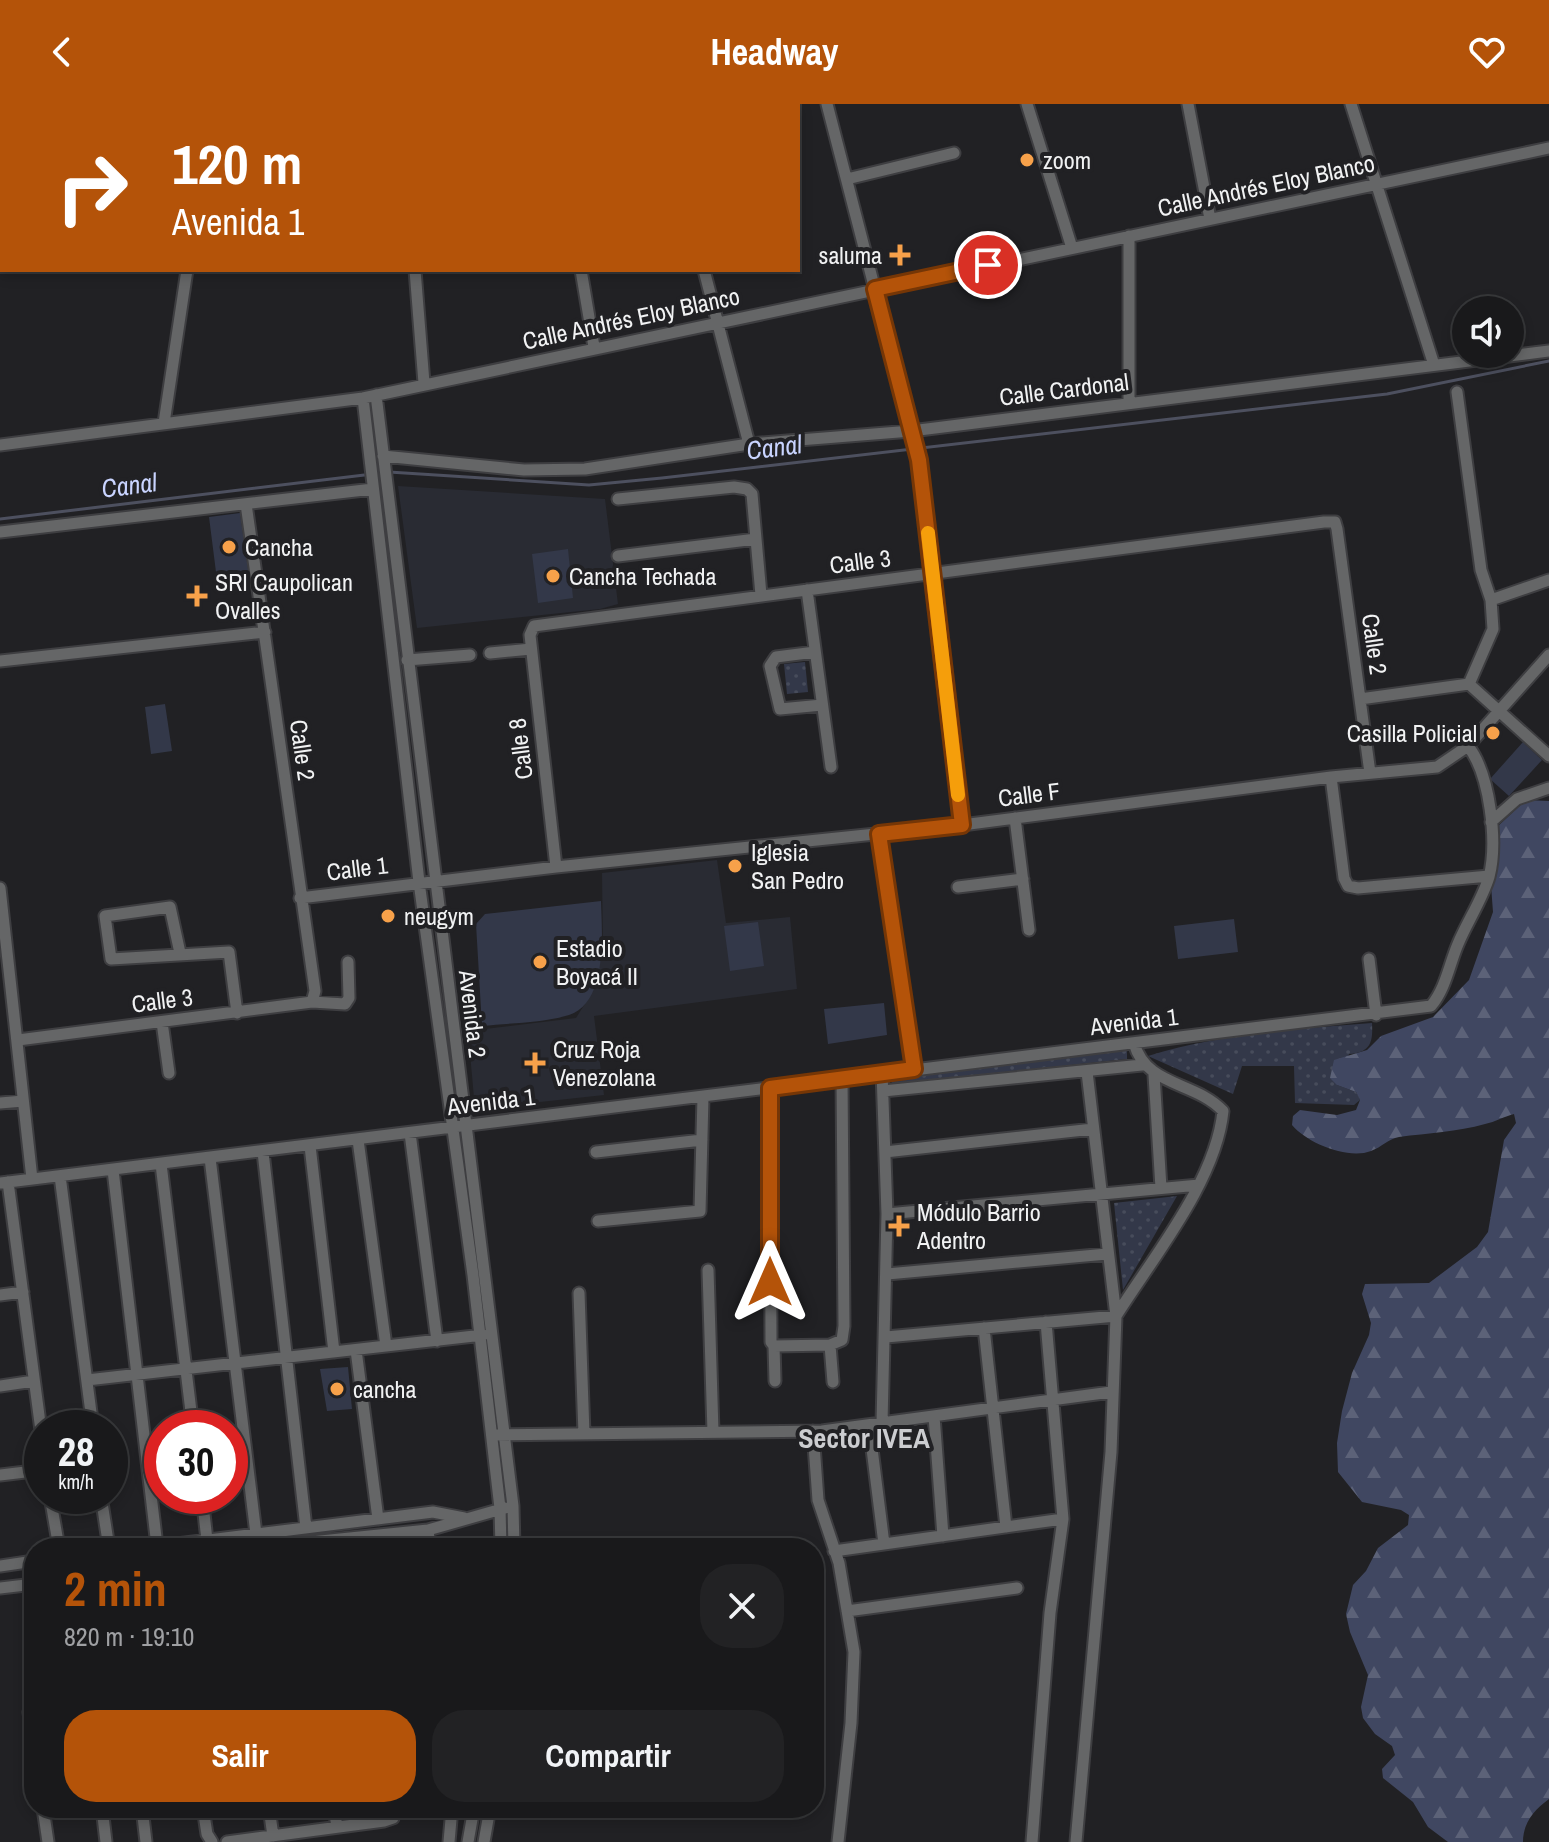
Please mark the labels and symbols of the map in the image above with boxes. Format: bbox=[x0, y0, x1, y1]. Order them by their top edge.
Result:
place label: zoom bbox=[1043, 144, 1091, 176]
street label: Calle Andrés Eloy Blanco bbox=[1155, 146, 1377, 224]
marker: zoom bbox=[1018, 151, 1036, 169]
pin bbox=[954, 231, 1022, 299]
place label: saluma bbox=[819, 239, 882, 271]
marker: saluma bbox=[889, 244, 911, 266]
street label: Calle Andrés Eloy Blanco bbox=[520, 279, 742, 357]
street label: Calle Cardonal bbox=[997, 365, 1131, 413]
water label: Canal bbox=[744, 426, 805, 468]
water label: Canal bbox=[99, 464, 160, 506]
place label: Cancha bbox=[245, 531, 313, 563]
marker: Cancha bbox=[220, 538, 238, 556]
street label: Calle 3 bbox=[828, 541, 892, 581]
place label: Cancha Techada bbox=[569, 560, 716, 592]
place label: SRI Caupolican Ovalles bbox=[215, 566, 353, 626]
marker: Cancha Techada bbox=[544, 567, 562, 585]
marker: SRI Caupolican Ovalles bbox=[186, 585, 208, 607]
street label: Calle 2 bbox=[1355, 611, 1395, 677]
street label: Calle 2 bbox=[283, 717, 323, 783]
street label: Calle 8 bbox=[500, 717, 540, 781]
place label: Casilla Policial bbox=[1347, 717, 1477, 749]
marker: Casilla Policial bbox=[1484, 724, 1502, 742]
street label: Calle F bbox=[996, 774, 1062, 814]
place label: Iglesia San Pedro bbox=[751, 836, 844, 896]
street label: Calle 1 bbox=[325, 848, 389, 888]
marker: Iglesia San Pedro bbox=[726, 857, 744, 875]
place label: neugym bbox=[404, 900, 474, 932]
marker: neugym bbox=[379, 907, 397, 925]
place label: Estadio Boyacá II bbox=[556, 932, 638, 992]
marker: Estadio Boyacá II bbox=[531, 953, 549, 971]
street label: Avenida 2 bbox=[452, 967, 494, 1060]
street label: Calle 3 bbox=[130, 980, 194, 1020]
street label: Avenida 1 bbox=[1087, 1000, 1180, 1042]
place label: Cruz Roja Venezolana bbox=[553, 1033, 656, 1093]
marker: Cruz Roja Venezolana bbox=[524, 1052, 546, 1074]
street label: Avenida 1 bbox=[444, 1080, 537, 1122]
place label: Módulo Barrio Adentro bbox=[916, 1196, 1041, 1256]
marker: Módulo Barrio Adentro bbox=[888, 1215, 910, 1237]
position arrow bbox=[728, 1240, 812, 1324]
place label: cancha bbox=[353, 1373, 417, 1405]
marker: cancha bbox=[328, 1380, 346, 1398]
speed limit sign: 30 bbox=[144, 1410, 248, 1514]
district label: Sector IVEA bbox=[798, 1419, 930, 1457]

